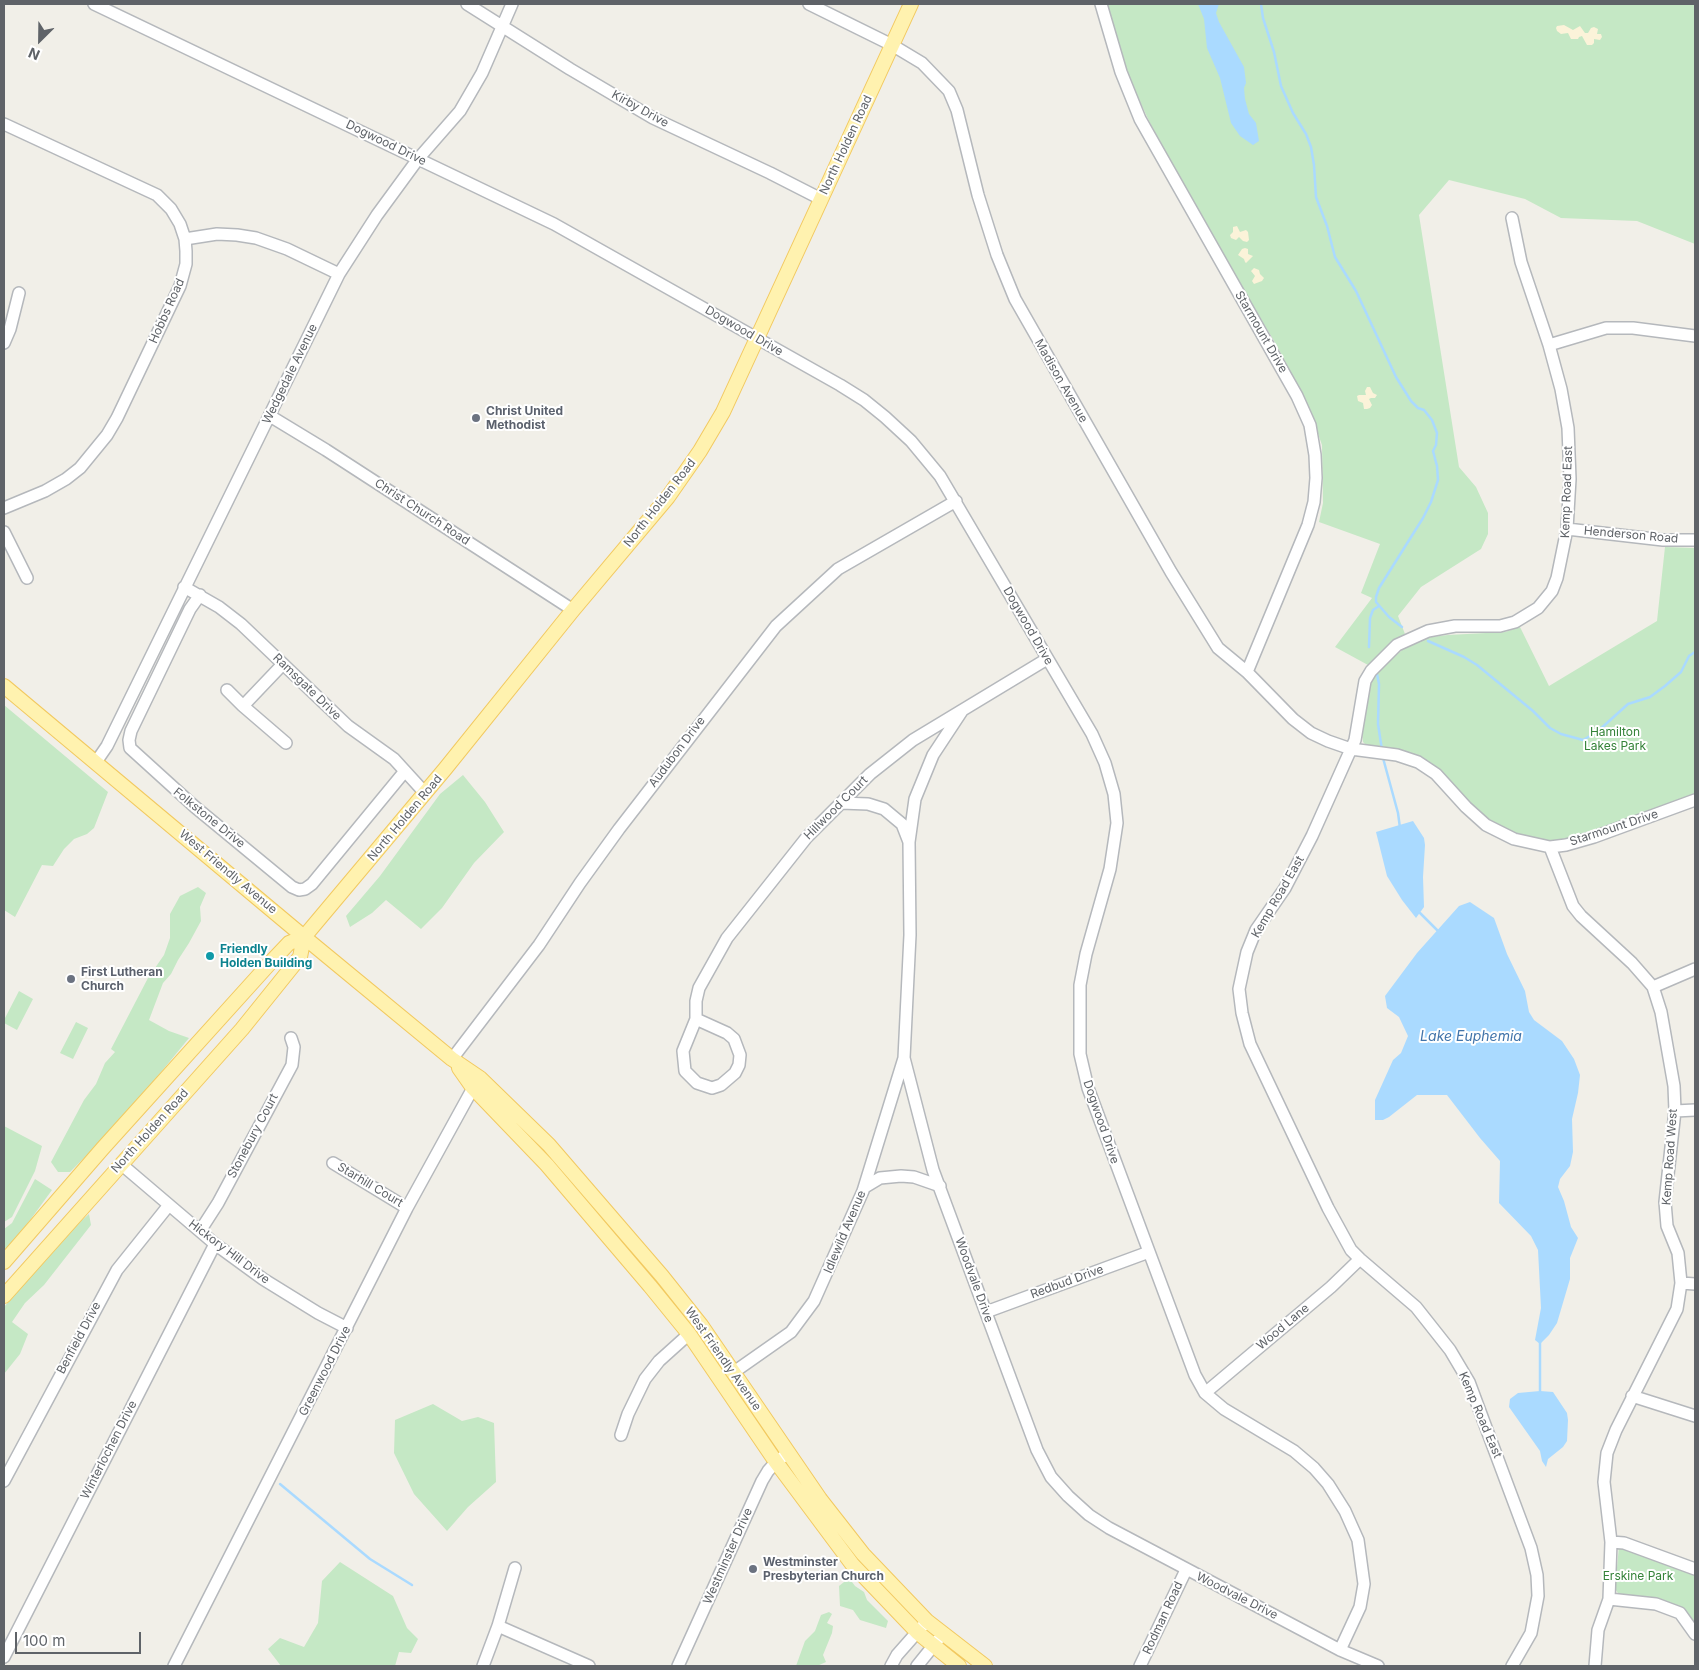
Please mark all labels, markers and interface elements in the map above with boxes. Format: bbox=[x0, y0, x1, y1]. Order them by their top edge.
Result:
north arrow bbox=[15, 15, 65, 65]
text: N bbox=[26, 44, 42, 64]
street label: Kirby Drive bbox=[609, 87, 671, 131]
street label: North Holden Road bbox=[817, 93, 875, 197]
street label: Dogwood Drive bbox=[343, 117, 429, 169]
street label: Hobbs Road bbox=[146, 276, 188, 346]
street label: Starmount Drive bbox=[1232, 289, 1290, 375]
street label: Dogwood Drive bbox=[702, 303, 786, 359]
street label: Wedgedale Avenue bbox=[260, 322, 320, 426]
street label: Madison Avenue bbox=[1031, 337, 1091, 425]
place label: Christ United Methodist bbox=[486, 404, 563, 432]
marker: Christ United Methodist bbox=[470, 412, 482, 424]
street label: Kemp Road East bbox=[1558, 446, 1576, 538]
street label: North Holden Road bbox=[621, 456, 699, 550]
street label: Christ Church Road bbox=[372, 476, 472, 548]
street label: Henderson Road bbox=[1583, 524, 1679, 546]
street label: Dogwood Drive bbox=[1000, 584, 1056, 668]
street label: Ramsgate Drive bbox=[270, 651, 344, 723]
street label: Audubon Drive bbox=[646, 714, 708, 790]
park label: Hamilton Lakes Park bbox=[1584, 725, 1646, 753]
street label: North Holden Road bbox=[365, 772, 445, 864]
street label: Hillwood Court bbox=[801, 773, 871, 843]
street label: Folkstone Drive bbox=[170, 785, 248, 851]
street label: Starmount Drive bbox=[1568, 807, 1660, 849]
street label: West Friendly Avenue bbox=[176, 827, 280, 917]
street label: Kemp Road East bbox=[1249, 853, 1307, 941]
place label: Friendly Holden Building bbox=[220, 942, 312, 970]
marker: Friendly Holden Building bbox=[204, 950, 216, 962]
place label: First Lutheran Church bbox=[81, 965, 163, 993]
marker: First Lutheran Church bbox=[65, 973, 77, 985]
water label: Lake Euphemia bbox=[1420, 1029, 1522, 1045]
street label: Dogwood Drive bbox=[1080, 1078, 1122, 1166]
street label: North Holden Road bbox=[108, 1086, 192, 1176]
street label: Stonebury Court bbox=[225, 1091, 281, 1181]
street label: Kemp Road West bbox=[1659, 1108, 1681, 1206]
street label: Starhill Court bbox=[335, 1160, 405, 1210]
street label: Idlewild Avenue bbox=[821, 1188, 869, 1276]
street label: Hickory Hill Drive bbox=[186, 1217, 272, 1287]
street label: Woodvale Drive bbox=[952, 1235, 996, 1325]
street label: Redbud Drive bbox=[1028, 1262, 1106, 1302]
street label: Benfield Drive bbox=[54, 1299, 104, 1377]
street label: Wood Lane bbox=[1254, 1301, 1312, 1353]
street label: West Friendly Avenue bbox=[682, 1305, 764, 1413]
street label: Greenwood Drive bbox=[296, 1324, 354, 1418]
street label: Kemp Road East bbox=[1455, 1370, 1505, 1460]
street label: Winterlochen Drive bbox=[78, 1398, 140, 1502]
street label: Westminster Drive bbox=[700, 1506, 756, 1606]
place label: Westminster Presbyterian Church bbox=[763, 1555, 884, 1583]
marker: Westminster Presbyterian Church bbox=[747, 1563, 759, 1575]
street label: Woodvale Drive bbox=[1194, 1569, 1280, 1623]
park label: Erskine Park bbox=[1603, 1569, 1673, 1583]
street label: Rodman Road bbox=[1140, 1579, 1186, 1657]
scale bar bbox=[18, 1622, 144, 1654]
text: 100 m bbox=[23, 1631, 65, 1650]

